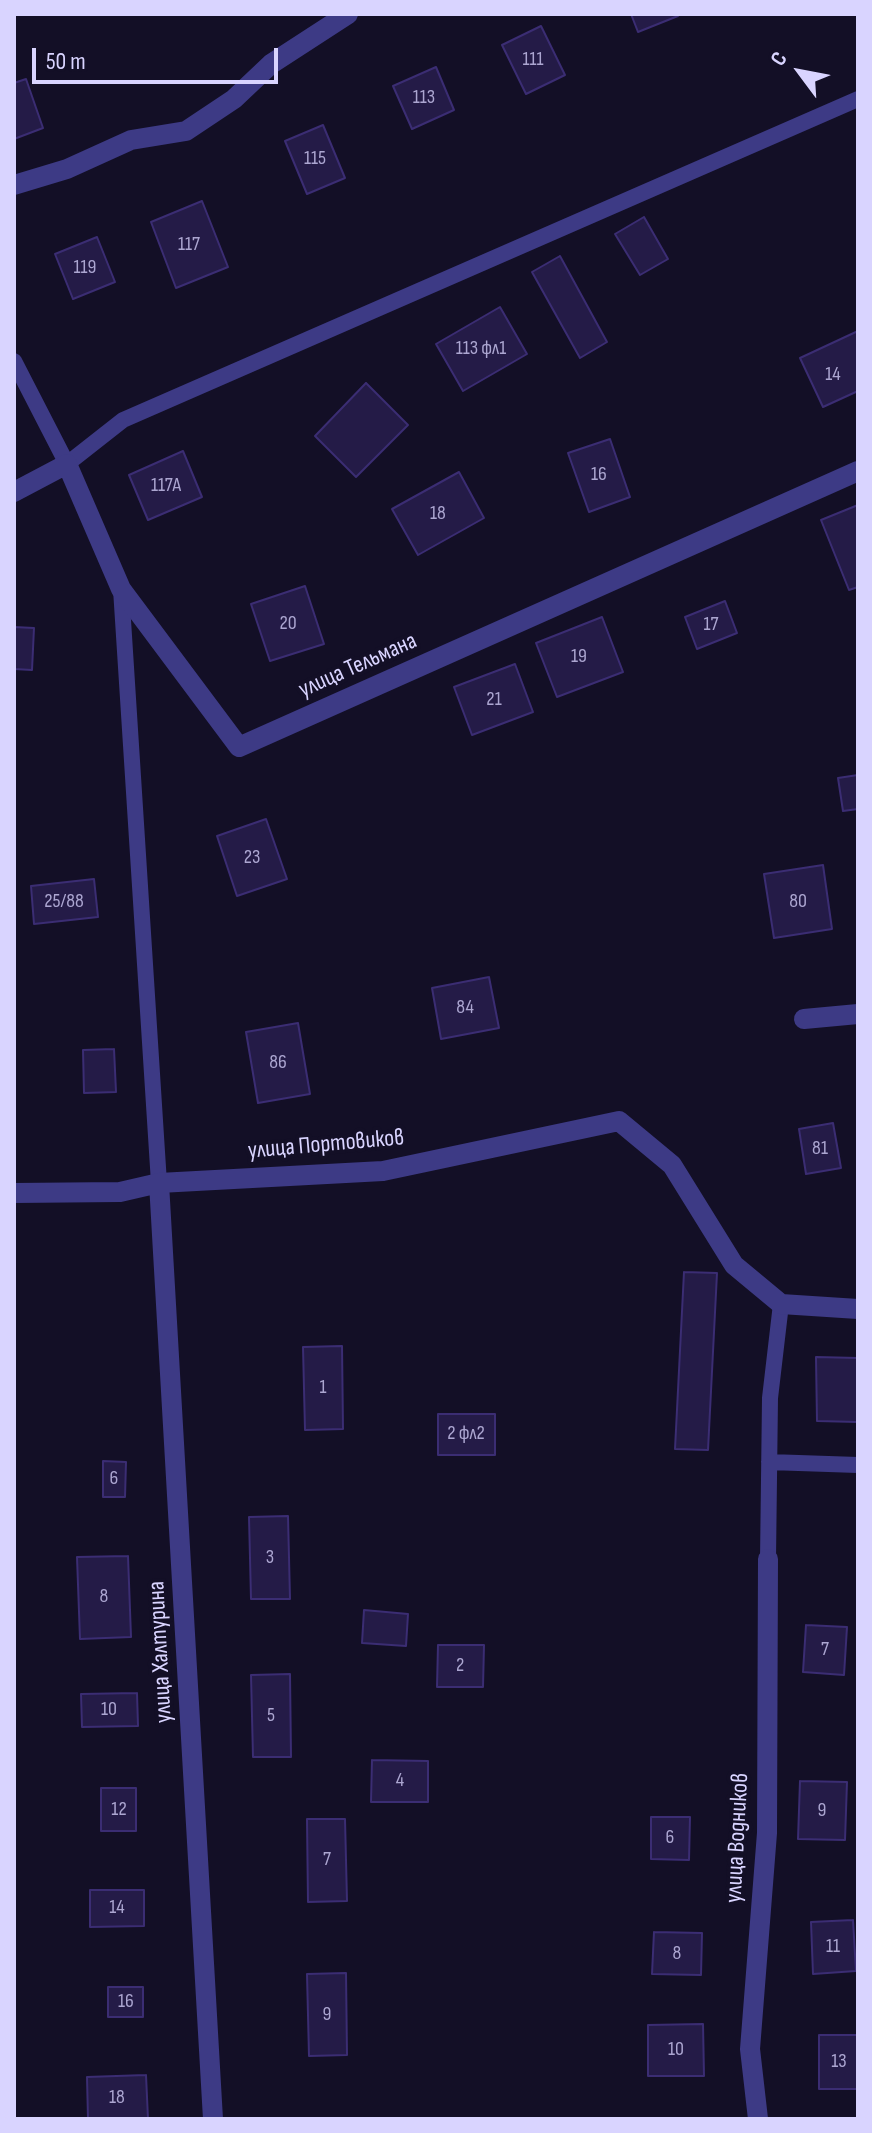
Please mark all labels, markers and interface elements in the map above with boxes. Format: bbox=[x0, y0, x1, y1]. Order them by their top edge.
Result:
scale bar bbox=[36, 32, 282, 82]
north arrow bbox=[760, 32, 840, 112]
text: 50 m bbox=[46, 47, 86, 76]
text: С bbox=[765, 47, 794, 71]
house number: 111 bbox=[523, 48, 543, 72]
house number: 113 bbox=[413, 86, 435, 110]
house number: 115 bbox=[304, 147, 326, 171]
house number: 117 bbox=[178, 233, 200, 257]
house number: 119 bbox=[74, 256, 96, 280]
house number: 113 фл1 bbox=[456, 337, 506, 361]
house number: 14 bbox=[825, 363, 841, 387]
house number: 16 bbox=[591, 463, 607, 487]
house number: 117А bbox=[151, 474, 181, 498]
house number: 18 bbox=[430, 502, 446, 526]
house number: 20 bbox=[279, 612, 297, 636]
house number: 17 bbox=[704, 613, 718, 637]
street label: улица Тельмана bbox=[294, 627, 422, 705]
house number: 19 bbox=[571, 645, 587, 669]
house number: 21 bbox=[486, 688, 502, 712]
house number: 23 bbox=[244, 846, 260, 870]
house number: 25/88 bbox=[44, 890, 84, 914]
house number: 80 bbox=[789, 890, 807, 914]
house number: 84 bbox=[456, 996, 474, 1020]
house number: 86 bbox=[269, 1051, 287, 1075]
street label: улица Портовиков bbox=[247, 1124, 405, 1166]
house number: 81 bbox=[812, 1137, 828, 1161]
house number: 1 bbox=[320, 1376, 326, 1400]
house number: 2 фл2 bbox=[447, 1422, 485, 1446]
house number: 6 bbox=[110, 1467, 118, 1491]
house number: 3 bbox=[266, 1546, 274, 1570]
street label: улица Халтурина bbox=[143, 1580, 179, 1724]
house number: 8 bbox=[100, 1585, 108, 1609]
house number: 7 bbox=[821, 1638, 829, 1662]
house number: 2 bbox=[456, 1654, 464, 1678]
house number: 10 bbox=[101, 1698, 117, 1722]
house number: 5 bbox=[267, 1704, 275, 1728]
house number: 4 bbox=[396, 1769, 404, 1793]
street label: улица Водников bbox=[720, 1772, 756, 1904]
house number: 12 bbox=[111, 1798, 127, 1822]
house number: 9 bbox=[818, 1799, 826, 1823]
house number: 6 bbox=[666, 1826, 674, 1850]
house number: 7 bbox=[323, 1848, 331, 1872]
house number: 14 bbox=[109, 1896, 125, 1920]
house number: 11 bbox=[826, 1935, 840, 1959]
house number: 8 bbox=[673, 1942, 681, 1966]
house number: 16 bbox=[118, 1990, 134, 2014]
house number: 9 bbox=[323, 2003, 331, 2027]
house number: 10 bbox=[668, 2038, 684, 2062]
house number: 13 bbox=[831, 2050, 847, 2074]
house number: 18 bbox=[109, 2086, 125, 2110]

